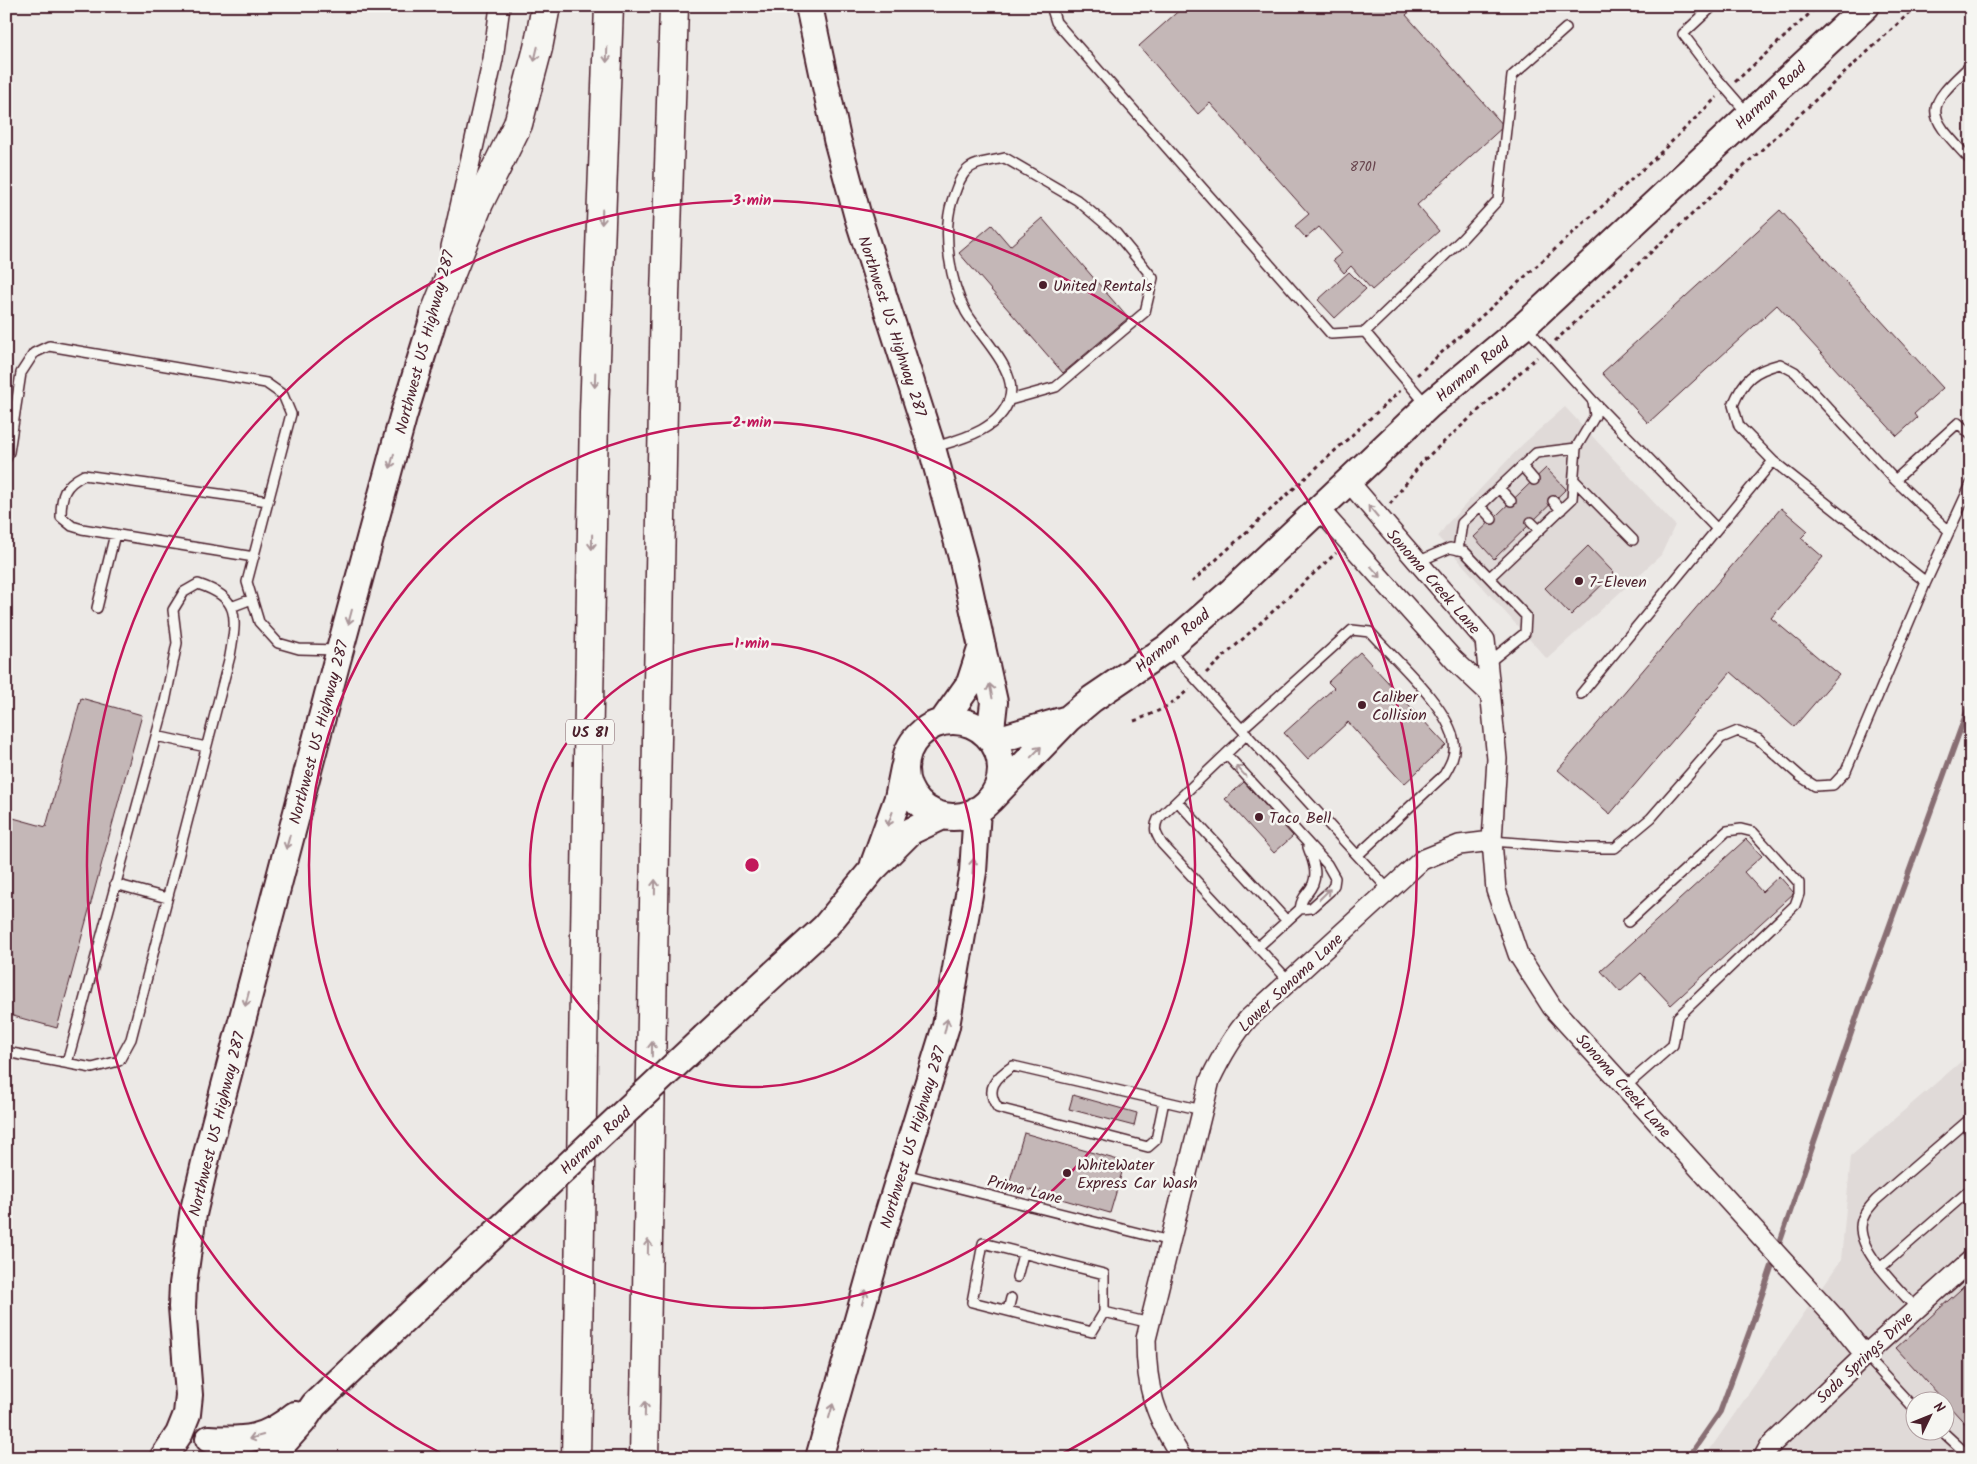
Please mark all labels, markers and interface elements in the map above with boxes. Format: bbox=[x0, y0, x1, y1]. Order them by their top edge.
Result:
one-way arrow bbox=[531, 46, 541, 62]
one-way arrow bbox=[603, 47, 612, 63]
street label: Harmon Road bbox=[1729, 55, 1813, 136]
house number: 8701 bbox=[1350, 156, 1376, 178]
text: 3 min bbox=[732, 189, 771, 213]
one-way arrow bbox=[597, 209, 606, 225]
street label: Northwest US Highway 287 bbox=[850, 233, 933, 421]
street label: Northwest US Highway 287 bbox=[389, 247, 462, 437]
place label: United Rentals bbox=[1053, 274, 1152, 299]
marker: United Rentals bbox=[1037, 279, 1049, 291]
street label: Harmon Road bbox=[1430, 331, 1516, 409]
one-way arrow bbox=[591, 371, 600, 387]
text: 2 min bbox=[732, 411, 772, 435]
one-way arrow bbox=[387, 452, 396, 468]
one-way arrow bbox=[1368, 504, 1379, 517]
street label: Sonoma Creek Lane bbox=[1380, 523, 1486, 641]
one-way arrow bbox=[587, 534, 597, 550]
one-way arrow bbox=[1370, 566, 1382, 579]
place label: 7-Eleven bbox=[1589, 570, 1647, 595]
marker: 7-Eleven bbox=[1573, 575, 1585, 587]
street label: Harmon Road bbox=[1130, 602, 1217, 679]
one-way arrow bbox=[344, 609, 354, 625]
text: 1 min bbox=[735, 632, 769, 656]
street label: Northwest US Highway 287 bbox=[283, 637, 356, 827]
one-way arrow bbox=[986, 684, 996, 700]
place label: Caliber Collision bbox=[1372, 685, 1427, 728]
marker: Caliber Collision bbox=[1356, 699, 1368, 711]
road number: US 81 bbox=[566, 720, 614, 744]
one-way arrow bbox=[1030, 746, 1042, 759]
one-way arrow bbox=[1235, 764, 1247, 777]
place label: Taco Bell bbox=[1269, 806, 1331, 831]
one-way arrow bbox=[885, 810, 894, 826]
marker: Taco Bell bbox=[1253, 811, 1265, 823]
one-way arrow bbox=[283, 833, 293, 849]
centre of rings bbox=[743, 856, 761, 874]
one-way arrow bbox=[968, 858, 977, 874]
one-way arrow bbox=[650, 879, 660, 895]
one-way arrow bbox=[1319, 888, 1332, 900]
street label: Lower Sonoma Lane bbox=[1233, 928, 1349, 1039]
one-way arrow bbox=[241, 990, 251, 1006]
one-way arrow bbox=[942, 1018, 951, 1034]
street label: Sonoma Creek Lane bbox=[1569, 1028, 1677, 1144]
street label: Northwest US Highway 287 bbox=[182, 1029, 253, 1219]
one-way arrow bbox=[647, 1041, 656, 1057]
street label: Northwest US Highway 287 bbox=[874, 1043, 953, 1232]
street label: Harmon Road bbox=[554, 1100, 638, 1181]
place label: WhiteWater Express Car Wash bbox=[1077, 1153, 1198, 1196]
marker: WhiteWater Express Car Wash bbox=[1061, 1167, 1073, 1179]
street label: Prima Lane bbox=[985, 1169, 1065, 1212]
one-way arrow bbox=[643, 1239, 653, 1255]
one-way arrow bbox=[859, 1290, 869, 1306]
street label: Soda Springs Drive bbox=[1811, 1306, 1919, 1410]
north arrow bbox=[1904, 1392, 1954, 1442]
text: N bbox=[1928, 1397, 1950, 1419]
one-way arrow bbox=[640, 1401, 649, 1417]
one-way arrow bbox=[827, 1403, 837, 1419]
one-way arrow bbox=[249, 1433, 265, 1442]

